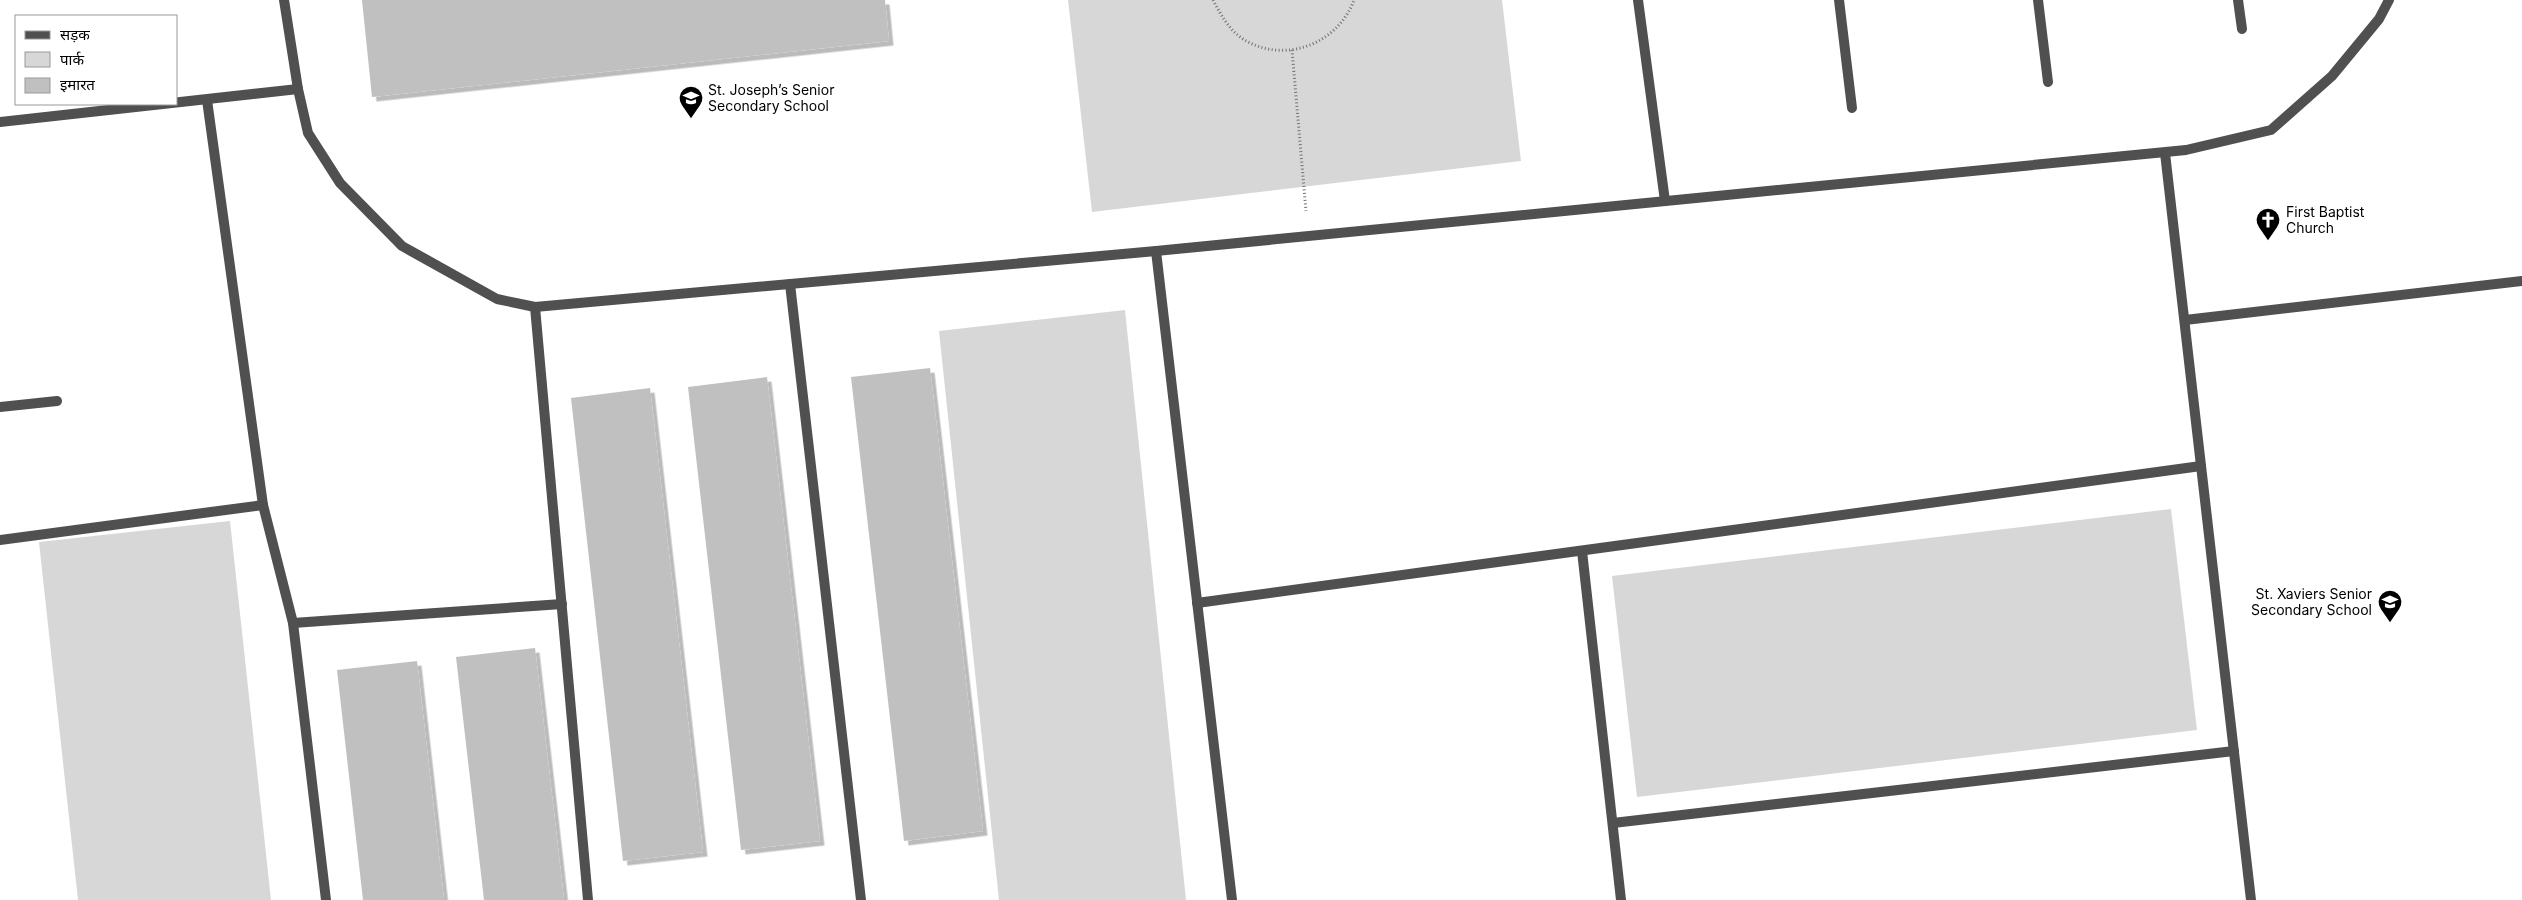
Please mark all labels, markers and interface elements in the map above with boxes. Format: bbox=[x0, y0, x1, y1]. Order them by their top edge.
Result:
legend bbox=[15, 15, 178, 105]
text: सड़क bbox=[60, 25, 90, 44]
text: पार्क bbox=[60, 50, 84, 69]
text: इमारत bbox=[60, 75, 95, 94]
place label: St. Joseph’s Senior Secondary School bbox=[708, 81, 834, 114]
school or university icon: St. Joseph’s Senior Secondary School bbox=[678, 85, 704, 119]
place label: First Baptist Church bbox=[2286, 203, 2365, 236]
church icon: First Baptist Church bbox=[2255, 207, 2281, 241]
place label: St. Xaviers Senior Secondary School bbox=[2251, 585, 2372, 618]
school or university icon: St. Xaviers Senior Secondary School bbox=[2377, 589, 2403, 623]

